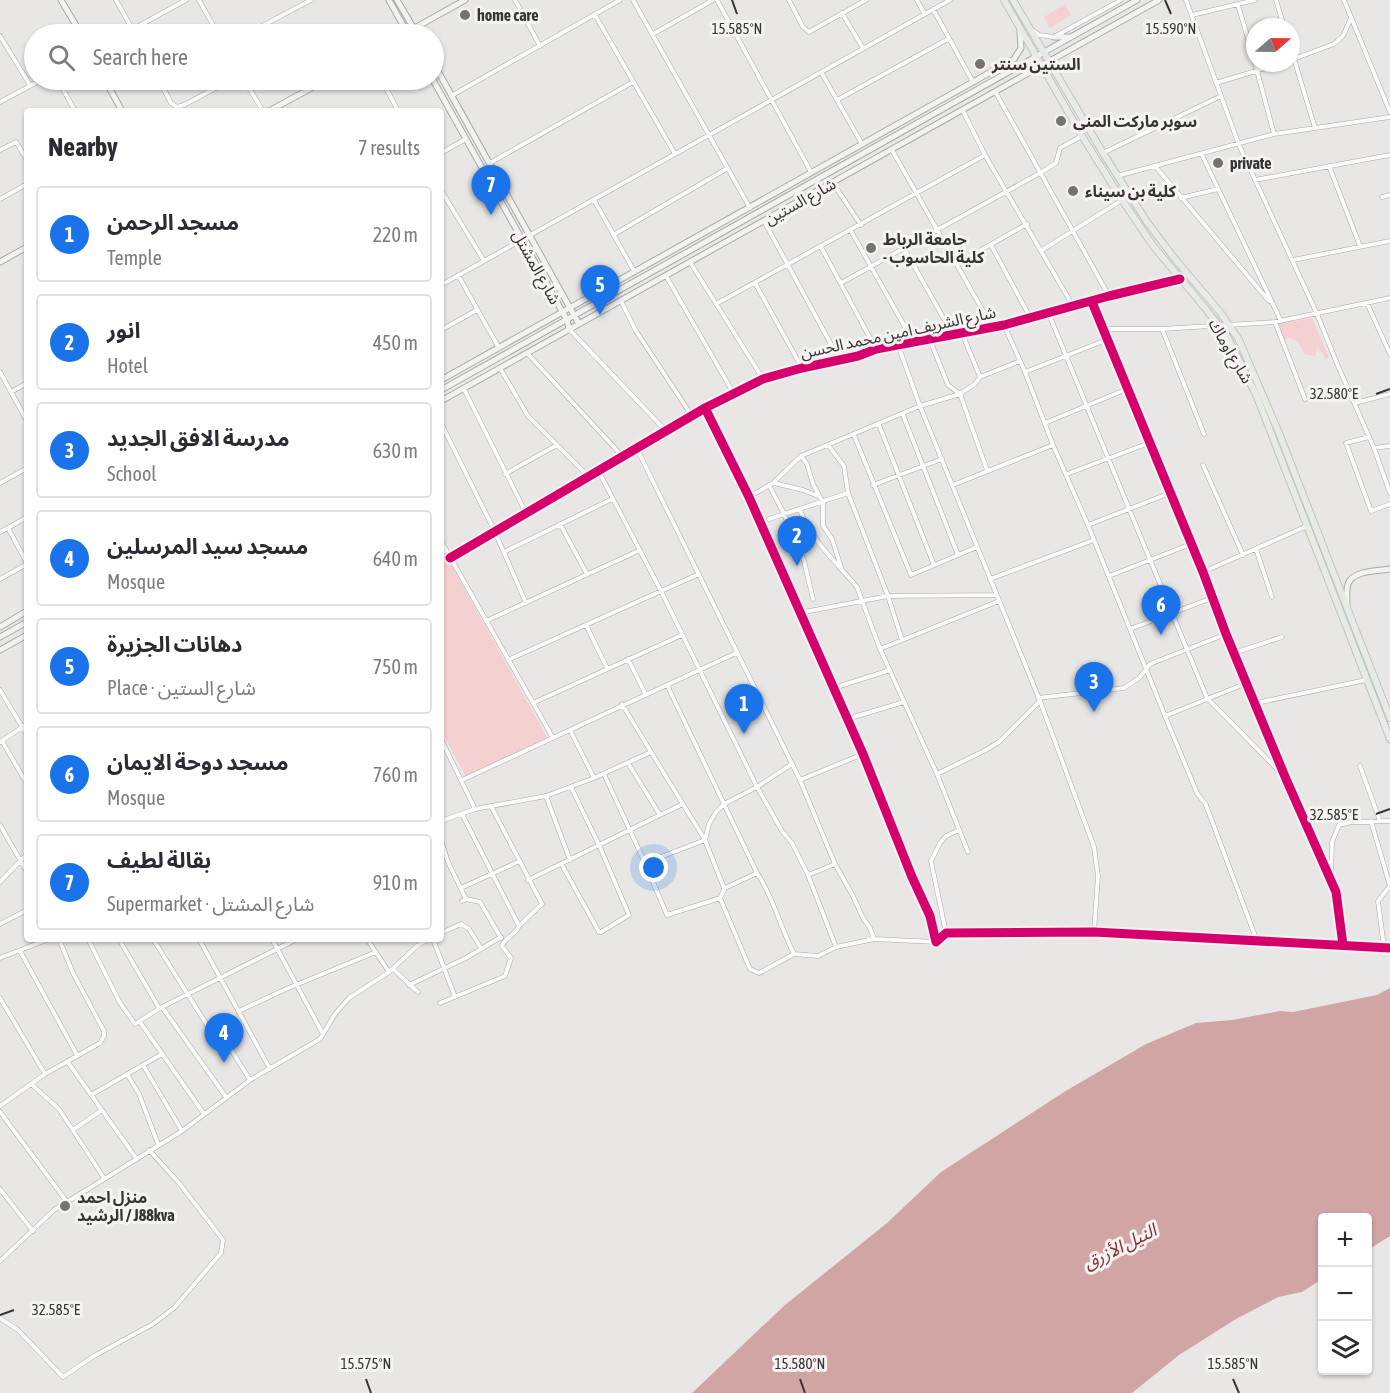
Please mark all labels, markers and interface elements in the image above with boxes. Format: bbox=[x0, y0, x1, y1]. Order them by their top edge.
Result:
place label: home care bbox=[477, 6, 539, 24]
marker: home care bbox=[458, 8, 472, 22]
north arrow bbox=[1246, 18, 1300, 72]
text: 15.585°N bbox=[712, 20, 762, 37]
text: 15.590°N bbox=[1146, 20, 1196, 37]
search box bbox=[24, 24, 444, 90]
icon: search bbox=[45, 41, 78, 74]
text: Search here bbox=[93, 44, 188, 70]
place label: الستين سنتر bbox=[991, 55, 1081, 74]
marker: الستين سنتر bbox=[973, 57, 987, 71]
place label: سوبر ماركت المنى bbox=[1073, 112, 1197, 131]
marker: سوبر ماركت المنى bbox=[1054, 114, 1068, 128]
text: Nearby bbox=[48, 132, 118, 162]
text: 7 results bbox=[358, 136, 420, 159]
place label: private bbox=[1230, 154, 1272, 172]
marker: private bbox=[1211, 156, 1225, 170]
pin: 7 bbox=[472, 166, 510, 215]
street label: شارع الستين bbox=[761, 174, 841, 231]
place label: كلية بن سيناء bbox=[1085, 182, 1177, 201]
marker: كلية بن سيناء bbox=[1066, 184, 1080, 198]
text: مسجد الرحمن bbox=[107, 209, 239, 235]
text: 1 bbox=[65, 223, 74, 246]
text: 220 m bbox=[373, 223, 418, 246]
street label: شارع المشتل bbox=[506, 227, 565, 309]
place label: جامعة الرباط - كلية الحاسوب bbox=[883, 230, 985, 267]
marker: جامعة الرباط - كلية الحاسوب bbox=[864, 241, 878, 255]
text: Temple bbox=[107, 246, 162, 269]
pin: 5 bbox=[580, 266, 620, 315]
street label: شارع الشريف امين محمد الحسن bbox=[799, 302, 998, 365]
street label: شارع اوماك bbox=[1202, 316, 1257, 388]
text: انور bbox=[107, 317, 141, 343]
text: 2 bbox=[65, 331, 74, 354]
text: 450 m bbox=[373, 331, 418, 354]
text: Hotel bbox=[107, 354, 148, 377]
text: 32.580°E bbox=[1310, 385, 1359, 402]
text: مدرسة الافق الجديد bbox=[107, 425, 290, 451]
text: 3 bbox=[65, 439, 74, 462]
text: 630 m bbox=[373, 439, 418, 462]
text: School bbox=[107, 462, 157, 485]
pin: 2 bbox=[778, 516, 816, 566]
text: مسجد سيد المرسلين bbox=[107, 533, 308, 559]
text: 4 bbox=[65, 547, 74, 570]
text: 640 m bbox=[373, 547, 418, 570]
text: Mosque bbox=[107, 570, 165, 593]
pin: 6 bbox=[1142, 586, 1180, 635]
text: دهانات الجزيرة bbox=[107, 631, 242, 657]
text: 5 bbox=[65, 655, 74, 678]
text: 750 m bbox=[373, 655, 418, 678]
pin: 3 bbox=[1074, 662, 1114, 712]
text: Place · شارع الستين bbox=[107, 676, 256, 699]
pin: 1 bbox=[724, 684, 764, 734]
text: مسجد دوحة الايمان bbox=[107, 749, 288, 775]
text: 6 bbox=[65, 763, 74, 786]
text: 760 m bbox=[373, 763, 418, 786]
text: Mosque bbox=[107, 786, 165, 809]
text: 32.585°E bbox=[1310, 806, 1359, 823]
text: بقالة لطيف bbox=[107, 847, 211, 873]
your location bbox=[639, 853, 668, 882]
text: 7 bbox=[65, 871, 74, 894]
text: 910 m bbox=[373, 871, 418, 894]
text: Supermarket · شارع المشتل bbox=[107, 892, 314, 915]
pin: 4 bbox=[204, 1014, 244, 1063]
place label: منزل احمد الرشيد / J88kva bbox=[77, 1188, 175, 1225]
marker: منزل احمد الرشيد / J88kva bbox=[58, 1199, 72, 1213]
map controls bbox=[1318, 1213, 1372, 1375]
button: + bbox=[1318, 1213, 1372, 1267]
water label: النيل الأزرق bbox=[1080, 1219, 1162, 1275]
button: − bbox=[1318, 1267, 1372, 1321]
text: 32.585°E bbox=[32, 1301, 81, 1318]
button: layers bbox=[1318, 1321, 1372, 1375]
text: 15.575°N bbox=[341, 1355, 391, 1372]
text: 15.580°N bbox=[775, 1355, 825, 1372]
text: 15.585°N bbox=[1208, 1355, 1258, 1372]

